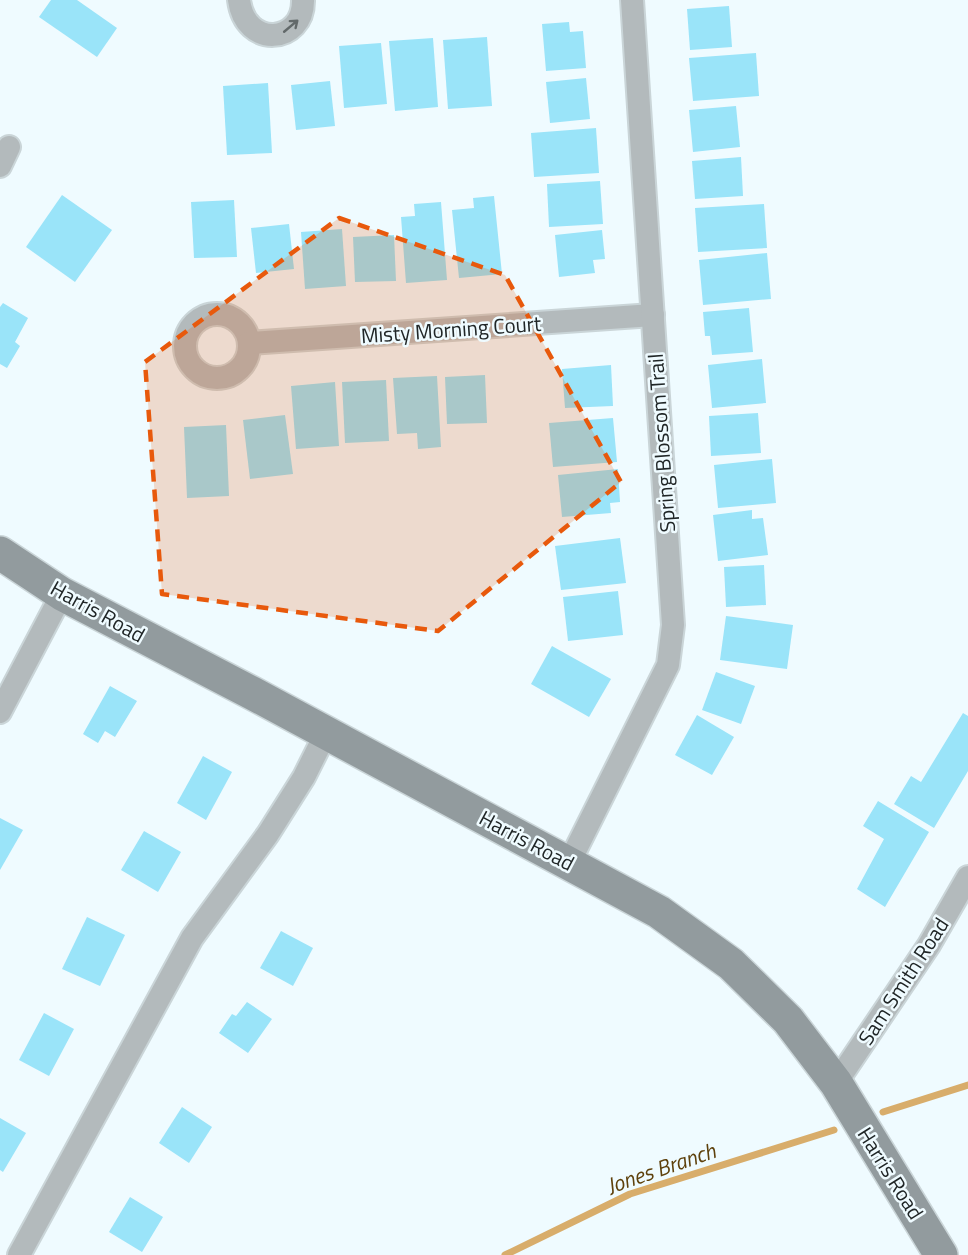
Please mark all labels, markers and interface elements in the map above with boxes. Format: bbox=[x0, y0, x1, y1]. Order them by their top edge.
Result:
one-way arrow bbox=[283, 20, 299, 33]
street label: Misty Morning Court bbox=[360, 307, 543, 351]
street label: Spring Blossom Trail bbox=[639, 353, 683, 533]
street label: Harris Road bbox=[45, 572, 151, 650]
street label: Harris Road bbox=[474, 802, 580, 878]
street label: Sam Smith Road bbox=[850, 911, 956, 1051]
street label: Harris Road bbox=[850, 1121, 932, 1225]
water label: Jones Branch bbox=[602, 1133, 721, 1203]

